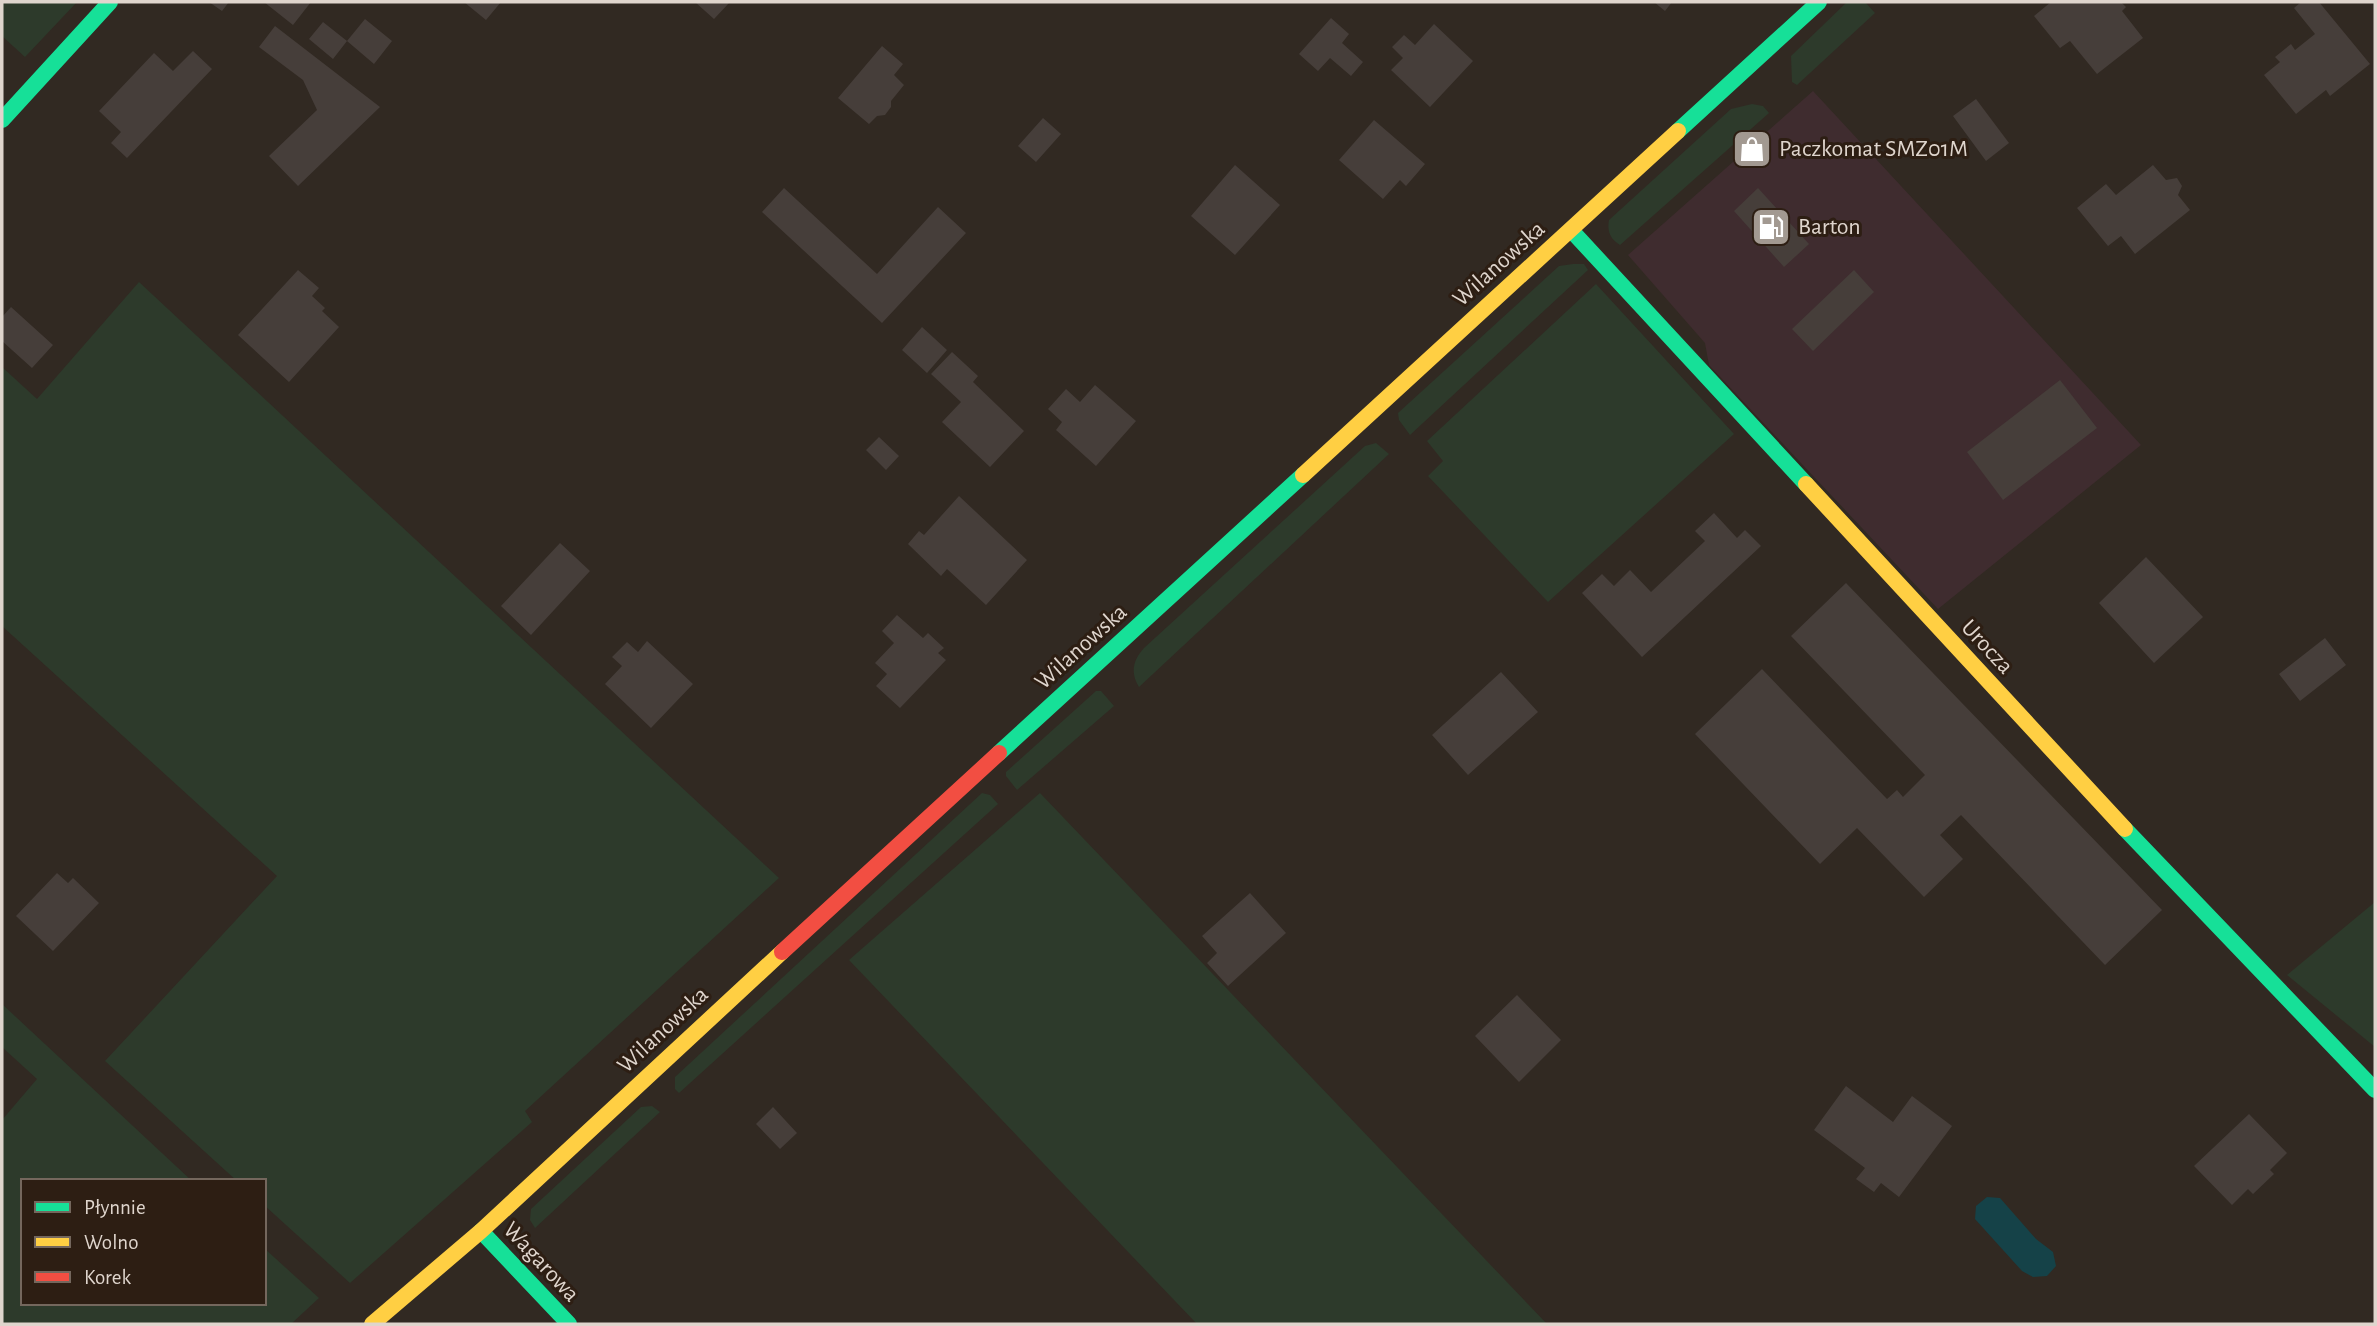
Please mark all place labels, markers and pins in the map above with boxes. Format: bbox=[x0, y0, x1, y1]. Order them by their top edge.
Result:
shop icon: Paczkomat SMZ01M bbox=[1731, 128, 1773, 170]
place label: Paczkomat SMZ01M bbox=[1779, 137, 1968, 161]
fuel station icon: Barton bbox=[1750, 206, 1792, 248]
place label: Barton bbox=[1798, 215, 1861, 239]

